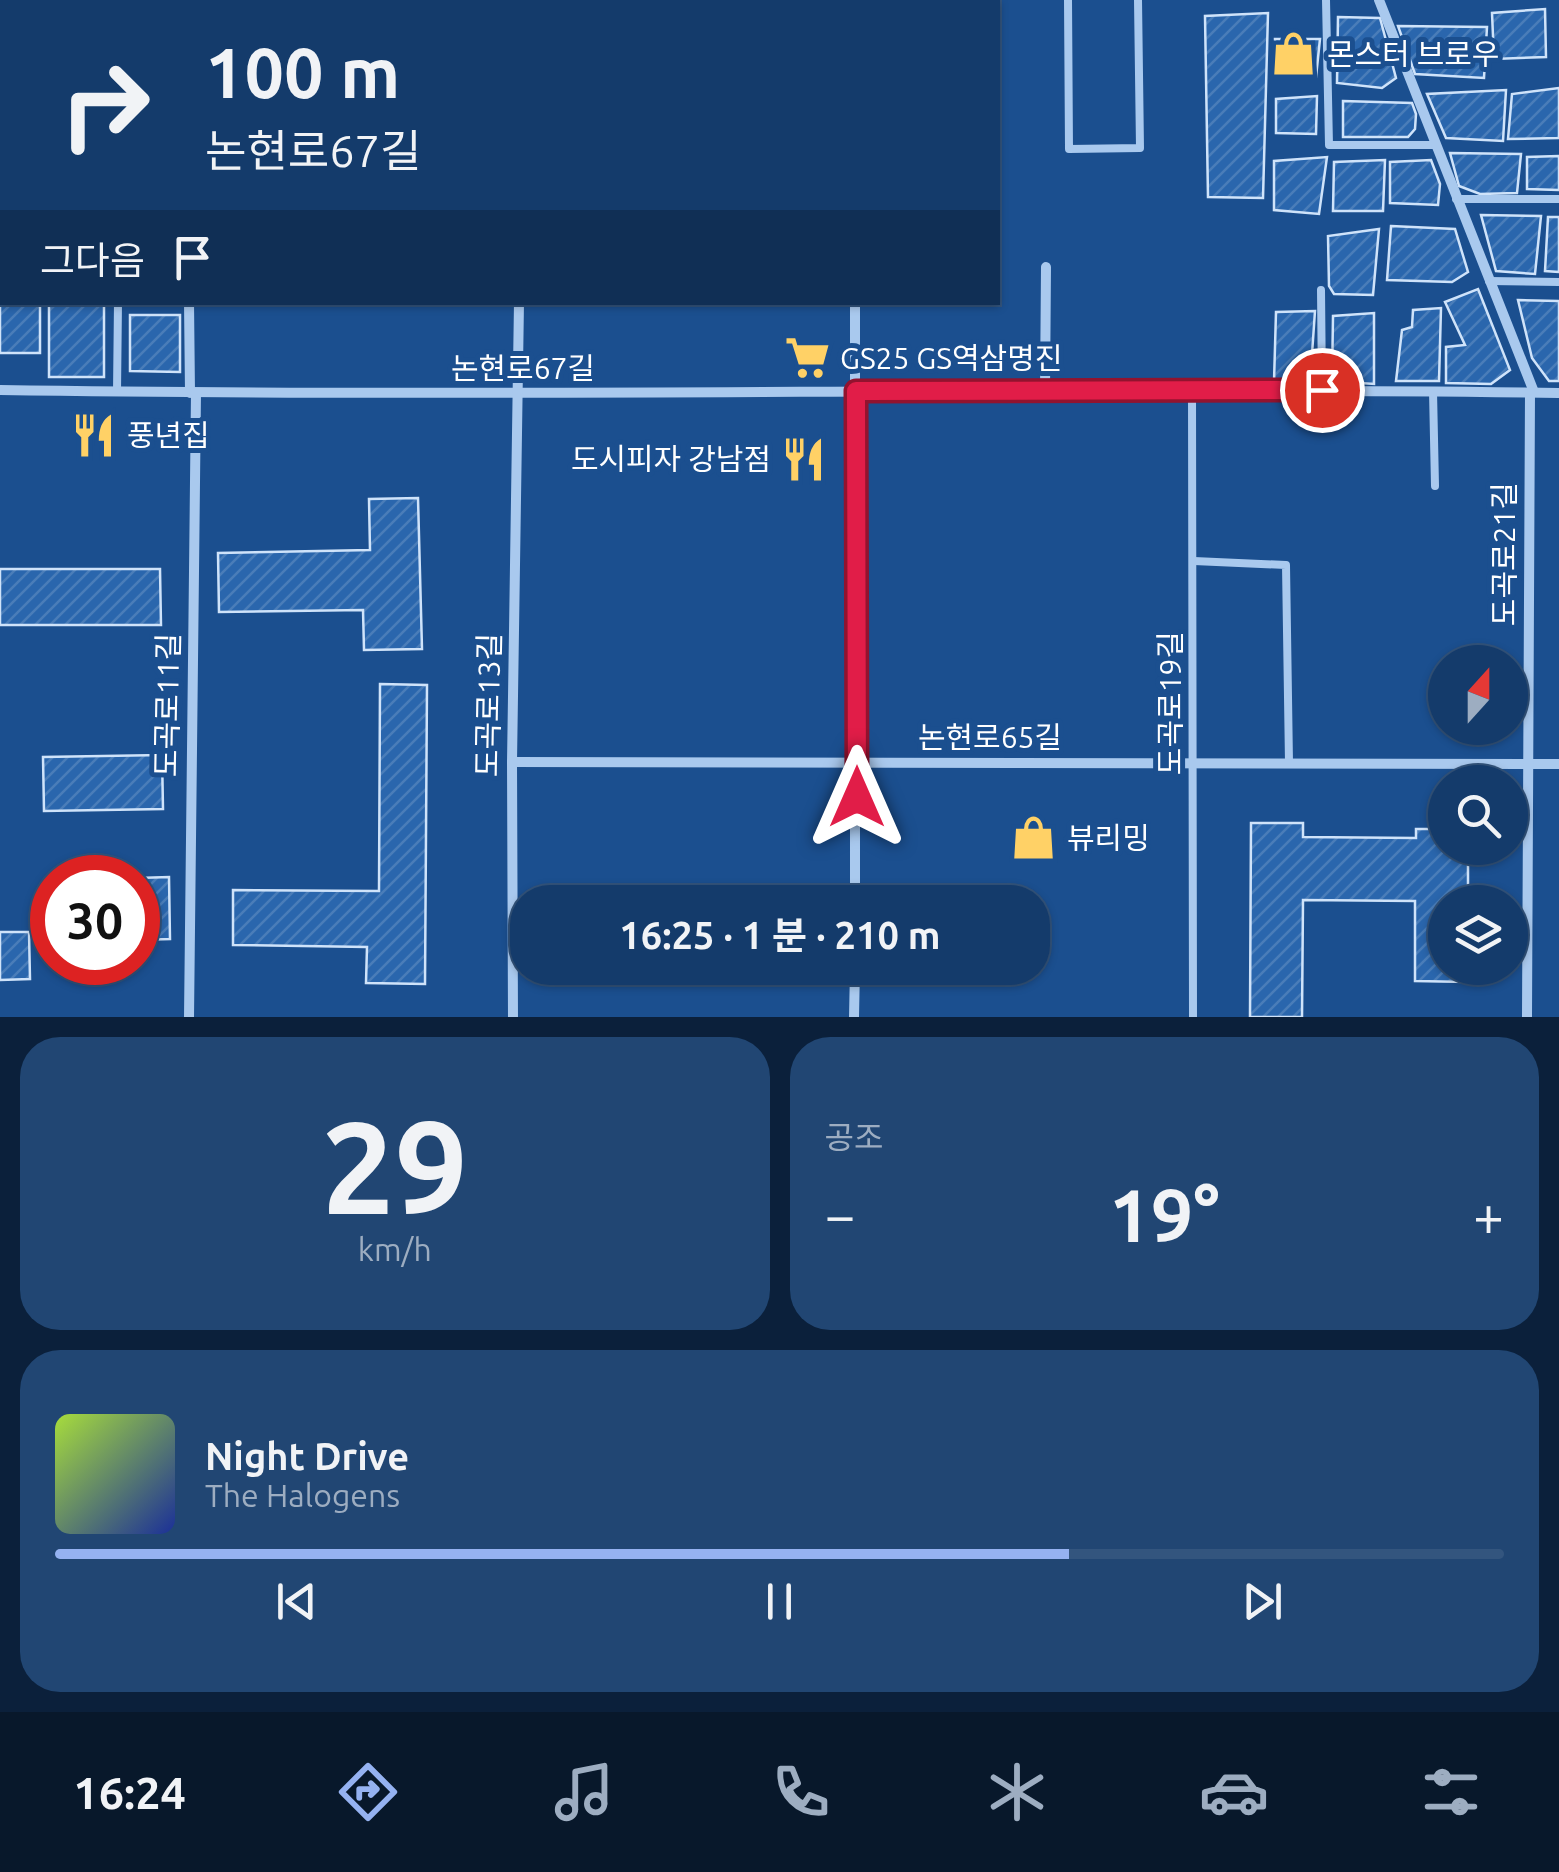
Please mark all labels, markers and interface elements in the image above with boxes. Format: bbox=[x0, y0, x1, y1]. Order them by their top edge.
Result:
shop icon: 몬스터 브로우 bbox=[1270, 30, 1318, 78]
text: 100 m bbox=[205, 33, 400, 111]
place label: 몬스터 브로우 bbox=[1327, 37, 1499, 71]
icon: right bbox=[40, 40, 170, 170]
text: 논현로67길 bbox=[205, 125, 421, 176]
icon: arrive bbox=[165, 230, 220, 285]
text: 그다음 bbox=[40, 239, 145, 281]
supermarket icon: GS25 GS역삼명진 bbox=[783, 334, 831, 382]
place label: GS25 GS역삼명진 bbox=[840, 341, 1062, 375]
pin bbox=[1280, 348, 1365, 433]
street label: 논현로67길 bbox=[451, 351, 595, 385]
icon: arrive bbox=[1295, 363, 1350, 418]
restaurant icon: 풍년집 bbox=[70, 411, 118, 459]
place label: 풍년집 bbox=[127, 418, 210, 452]
restaurant icon: 도시피자 강남점 bbox=[780, 435, 828, 483]
place label: 도시피자 강남점 bbox=[571, 442, 771, 476]
street label: 도곡로21길 bbox=[1487, 482, 1521, 626]
street label: 도곡로19길 bbox=[1153, 631, 1187, 775]
street label: 도곡로11길 bbox=[149, 633, 185, 777]
street label: 도곡로13길 bbox=[470, 633, 506, 777]
north arrow bbox=[1428, 645, 1528, 745]
map controls bbox=[1428, 645, 1528, 985]
street label: 논현로65길 bbox=[918, 720, 1062, 754]
position arrow bbox=[805, 745, 909, 849]
button: search bbox=[1428, 765, 1528, 865]
shop icon: 뷰리밍 bbox=[1010, 814, 1058, 862]
place label: 뷰리밍 bbox=[1067, 821, 1150, 855]
speed limit sign: 30 bbox=[30, 855, 160, 985]
button: layers bbox=[1428, 885, 1528, 985]
text: 16:25 · 1 분 · 210 m bbox=[619, 914, 941, 956]
text: 29 bbox=[321, 1093, 468, 1239]
text: 공조 bbox=[825, 1119, 883, 1155]
text: 19° bbox=[1109, 1172, 1220, 1256]
text: − bbox=[825, 1184, 856, 1245]
text: + bbox=[1473, 1184, 1504, 1245]
text: km/h bbox=[358, 1231, 432, 1267]
text: Night Drive bbox=[205, 1435, 409, 1477]
text: The Halogens bbox=[205, 1477, 400, 1513]
icon: previous bbox=[269, 1574, 324, 1629]
icon: pause bbox=[752, 1574, 807, 1629]
icon: next bbox=[1235, 1574, 1290, 1629]
icon: directions bbox=[333, 1757, 403, 1827]
icon: music bbox=[549, 1757, 619, 1827]
icon: phone bbox=[766, 1757, 836, 1827]
icon: climate bbox=[982, 1757, 1052, 1827]
icon: car bbox=[1199, 1757, 1269, 1827]
icon: filters bbox=[1416, 1757, 1486, 1827]
text: 16:24 bbox=[73, 1767, 186, 1818]

